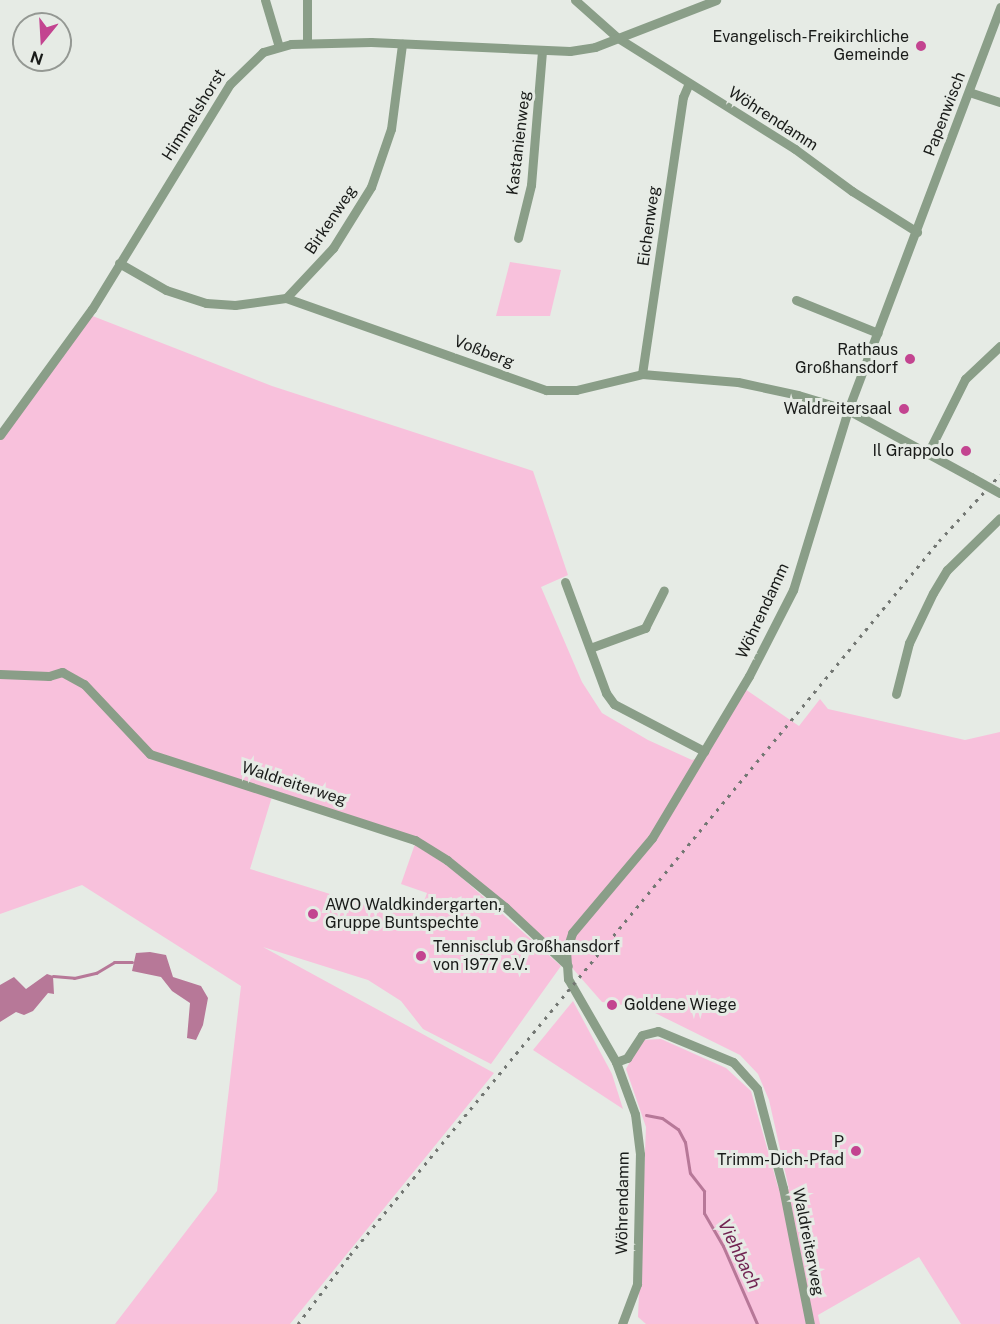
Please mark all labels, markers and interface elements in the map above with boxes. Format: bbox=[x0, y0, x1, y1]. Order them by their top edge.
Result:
north arrow bbox=[12, 12, 72, 72]
place label: Evangelisch-Freikirchliche Gemeinde bbox=[713, 27, 909, 65]
marker: Evangelisch-Freikirchliche Gemeinde bbox=[914, 39, 928, 53]
text: N bbox=[28, 47, 46, 69]
street label: Himmelshorst bbox=[158, 66, 230, 164]
street label: Papenwisch bbox=[920, 69, 970, 159]
street label: Wöhrendamm bbox=[724, 83, 822, 155]
street label: Kastanienweg bbox=[503, 90, 535, 196]
street label: Birkenweg bbox=[301, 182, 361, 258]
street label: Eichenweg bbox=[634, 185, 664, 267]
street label: Voßberg bbox=[451, 332, 517, 372]
place label: Rathaus Großhansdorf bbox=[795, 340, 898, 378]
marker: Rathaus Großhansdorf bbox=[903, 352, 917, 366]
place label: Waldreitersaal bbox=[783, 399, 892, 419]
marker: Waldreitersaal bbox=[897, 402, 911, 416]
place label: Il Grappolo bbox=[873, 441, 954, 461]
marker: Il Grappolo bbox=[959, 444, 973, 458]
street label: Wöhrendamm bbox=[732, 560, 794, 662]
street label: Waldreiterweg bbox=[239, 758, 349, 810]
place label: AWO Waldkindergarten, Gruppe Buntspechte bbox=[325, 895, 502, 933]
marker: AWO Waldkindergarten, Gruppe Buntspechte bbox=[306, 907, 320, 921]
place label: Tennisclub Großhansdorf von 1977 e.V. bbox=[433, 937, 620, 975]
marker: Tennisclub Großhansdorf von 1977 e.V. bbox=[414, 949, 428, 963]
place label: Goldene Wiege bbox=[624, 995, 737, 1015]
marker: Goldene Wiege bbox=[605, 998, 619, 1012]
place label: P Trimm-Dich-Pfad bbox=[717, 1132, 844, 1170]
marker: P Trimm-Dich-Pfad bbox=[849, 1144, 863, 1158]
street label: Wöhrendamm bbox=[613, 1151, 633, 1255]
street label: Waldreiterweg bbox=[788, 1186, 828, 1298]
water label: Viehbach bbox=[713, 1215, 765, 1293]

